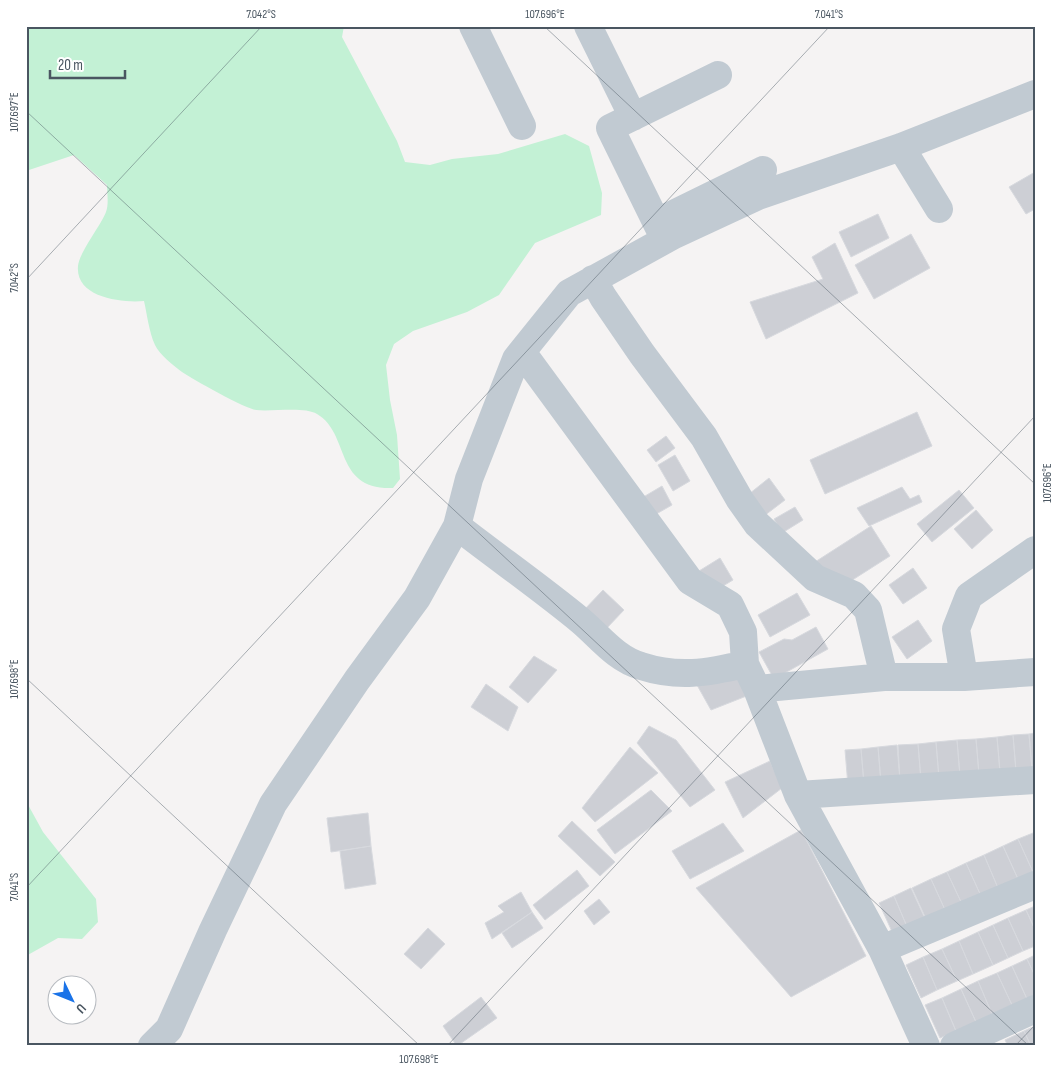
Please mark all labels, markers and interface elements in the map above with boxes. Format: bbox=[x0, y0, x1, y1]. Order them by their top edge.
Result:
text: 7.042°S bbox=[246, 7, 276, 22]
text: 107.696°E bbox=[525, 7, 565, 22]
text: 7.041°S bbox=[815, 7, 843, 22]
scale bar bbox=[50, 48, 125, 80]
text: 20 m bbox=[58, 56, 83, 75]
text: 107.697°E bbox=[7, 92, 22, 132]
text: 7.042°S bbox=[7, 263, 22, 293]
text: 107.696°E bbox=[1040, 463, 1055, 503]
text: 107.698°E bbox=[7, 659, 22, 699]
text: 7.041°S bbox=[7, 873, 22, 901]
north arrow bbox=[48, 974, 98, 1024]
text: U bbox=[72, 1000, 90, 1017]
text: 107.698°E bbox=[399, 1052, 439, 1067]

